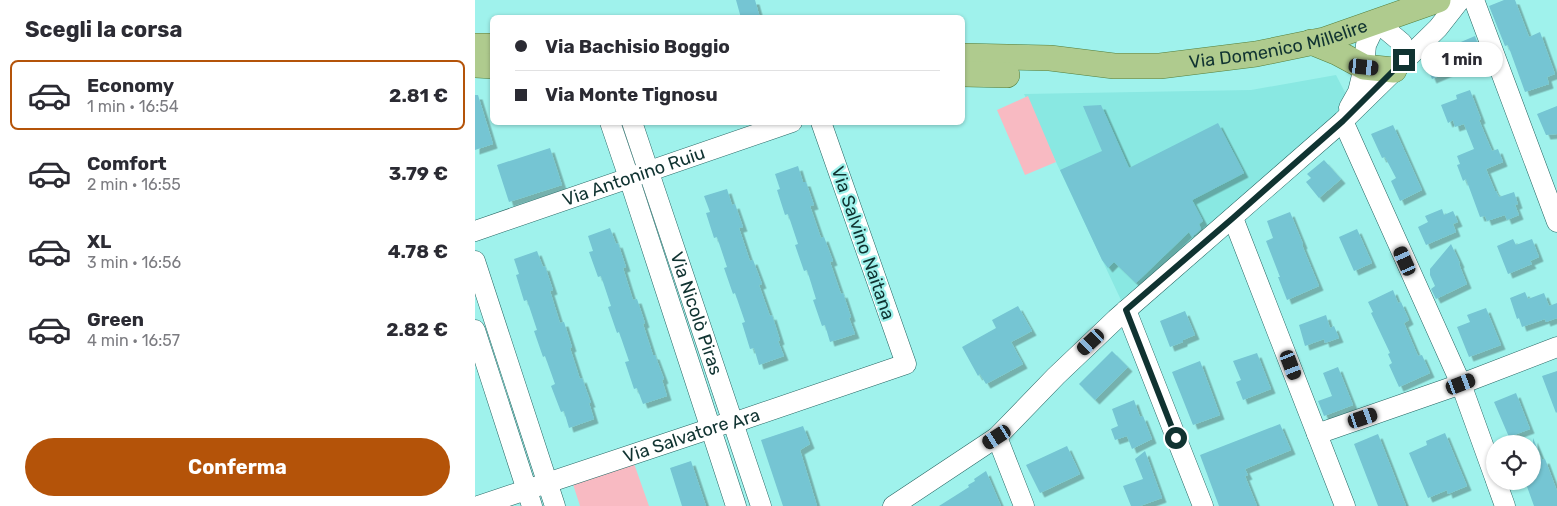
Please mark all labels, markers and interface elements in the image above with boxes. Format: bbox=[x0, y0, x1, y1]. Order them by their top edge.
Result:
street label: Via Domenico Millelire bbox=[1188, 15, 1371, 73]
text: Scegli la corsa bbox=[25, 16, 182, 43]
text: Via Bachisio Boggio bbox=[545, 35, 730, 58]
callout: 1 min bbox=[1421, 42, 1504, 78]
route end bbox=[1393, 49, 1415, 71]
text: 1 min bbox=[1442, 50, 1482, 69]
car bbox=[1348, 58, 1379, 76]
icon: car bbox=[27, 73, 72, 118]
text: Economy bbox=[87, 74, 174, 97]
text: Via Monte Tignosu bbox=[545, 83, 718, 106]
text: 2.81 € bbox=[389, 84, 448, 107]
text: 1 min · 16:54 bbox=[87, 97, 179, 116]
street label: Via Antonino Ruiu bbox=[560, 142, 708, 211]
icon: car bbox=[27, 151, 72, 196]
text: Comfort bbox=[87, 152, 167, 175]
text: 3.79 € bbox=[389, 162, 448, 185]
street label: Via Salvino Naitana bbox=[826, 164, 900, 322]
text: 2 min · 16:55 bbox=[87, 175, 181, 194]
icon: car bbox=[27, 229, 72, 274]
text: XL bbox=[87, 230, 111, 253]
text: 4.78 € bbox=[388, 240, 448, 263]
car bbox=[1392, 244, 1417, 278]
street label: Via Nicolò Piras bbox=[665, 249, 727, 378]
text: 3 min · 16:56 bbox=[87, 253, 181, 272]
icon: car bbox=[27, 307, 72, 352]
text: Green bbox=[87, 308, 144, 331]
text: 2.82 € bbox=[386, 318, 448, 341]
car bbox=[1074, 326, 1107, 358]
text: 4 min · 16:57 bbox=[87, 331, 180, 350]
car bbox=[1278, 348, 1303, 382]
car bbox=[1444, 372, 1477, 396]
street label: Via Salvatore Ara bbox=[621, 404, 763, 468]
car bbox=[1346, 406, 1379, 430]
car bbox=[980, 423, 1013, 451]
route start bbox=[1165, 427, 1187, 449]
map controls bbox=[1486, 435, 1541, 490]
button: locate bbox=[1486, 435, 1541, 490]
button: Conferma bbox=[25, 438, 450, 496]

